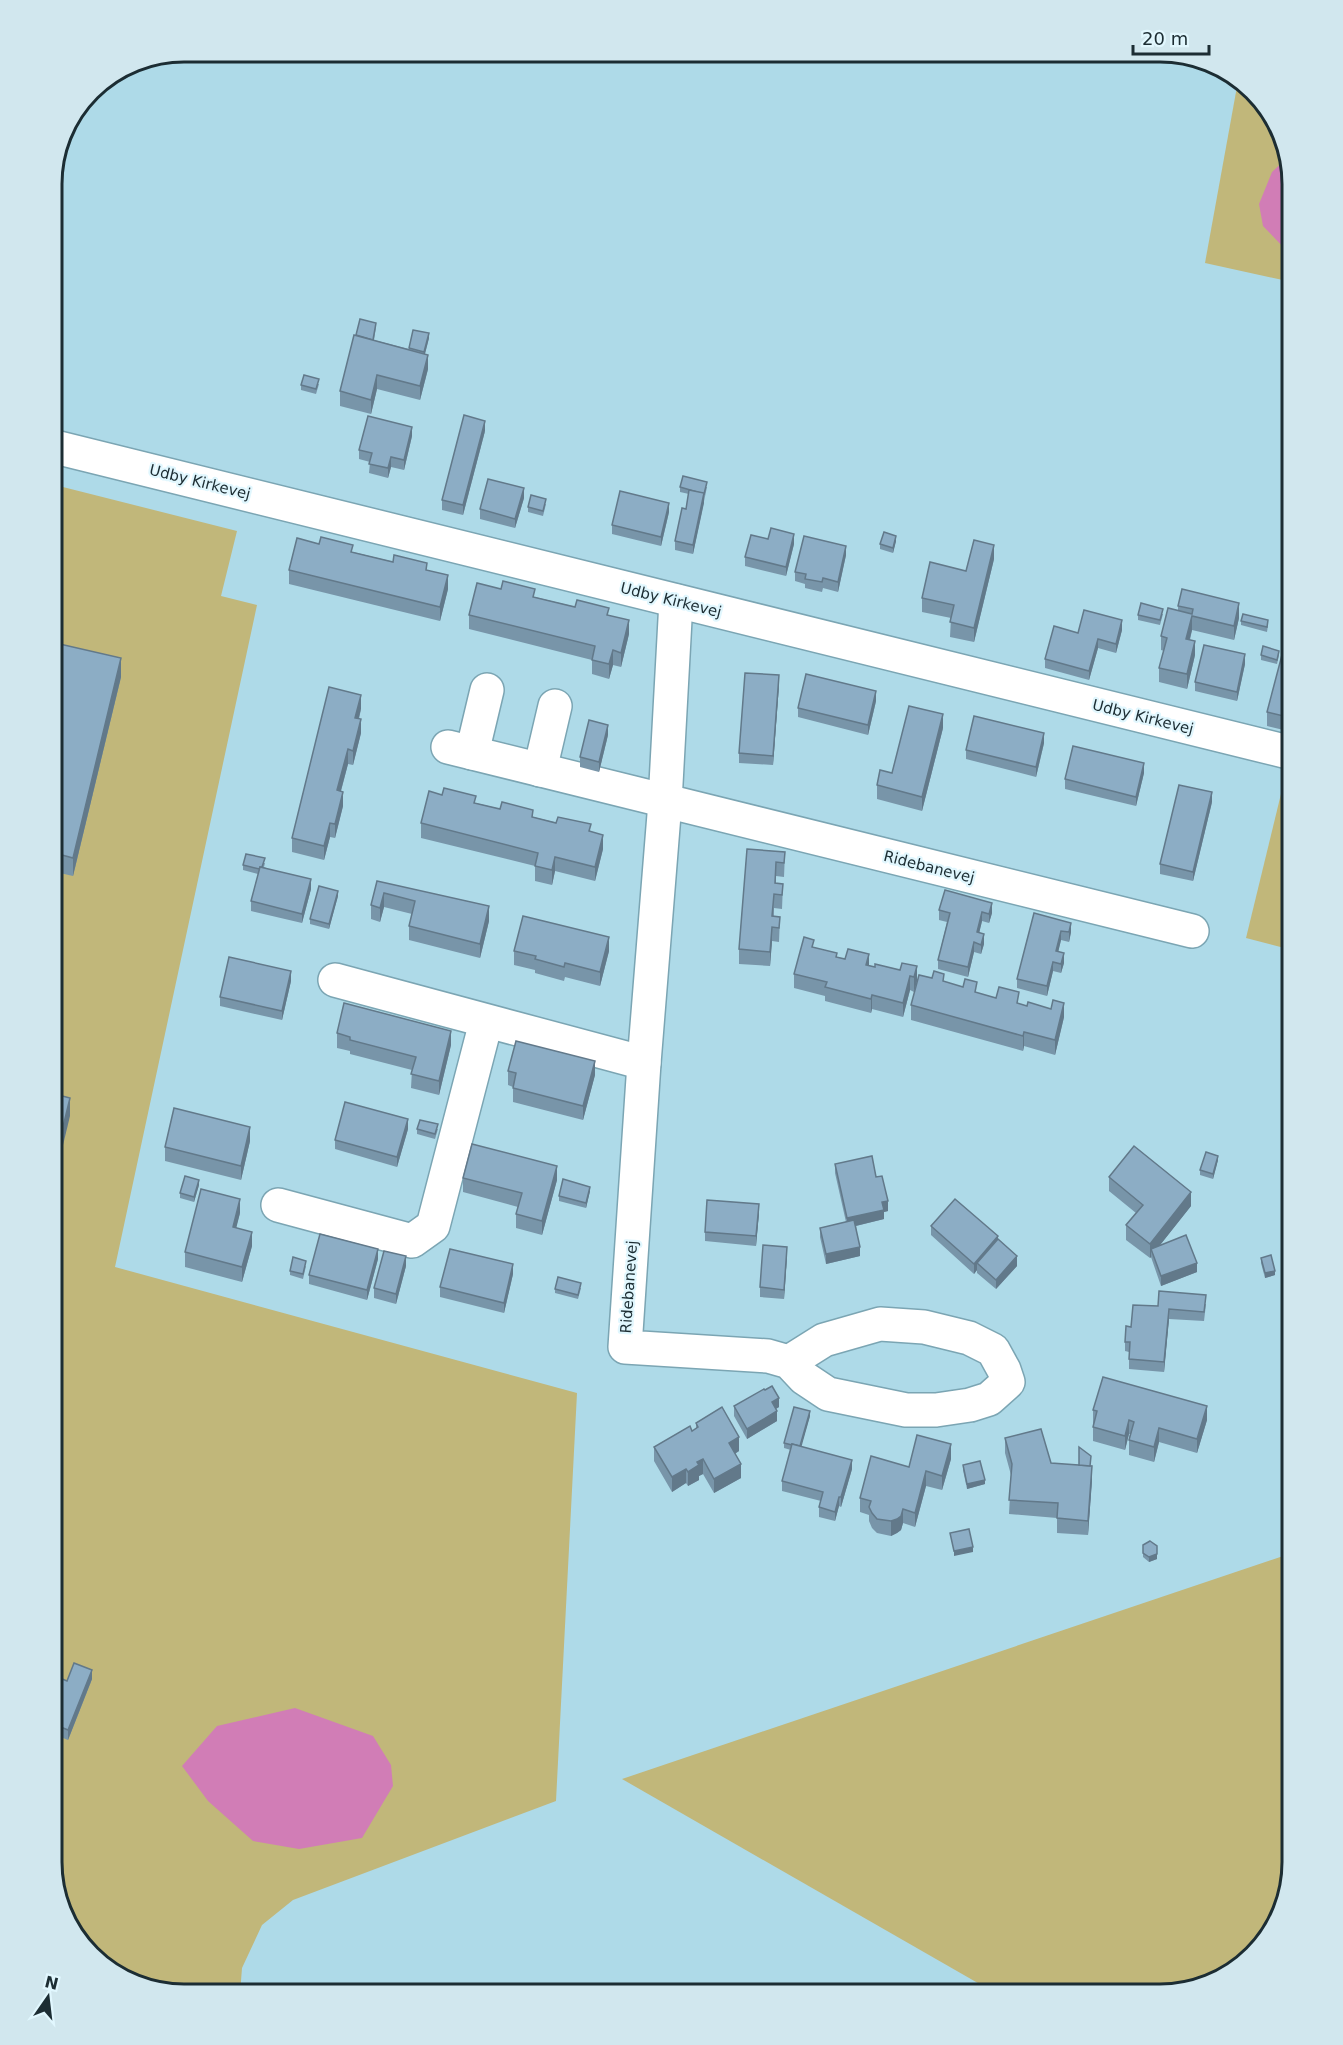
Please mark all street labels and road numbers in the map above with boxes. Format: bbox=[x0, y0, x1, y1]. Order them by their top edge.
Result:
street label: Udby Kirkevej bbox=[148, 461, 252, 503]
street label: Udby Kirkevej bbox=[619, 579, 723, 621]
street label: Udby Kirkevej bbox=[1091, 696, 1195, 738]
street label: Ridebanevej bbox=[882, 847, 976, 887]
street label: Ridebanevej bbox=[617, 1240, 641, 1334]

